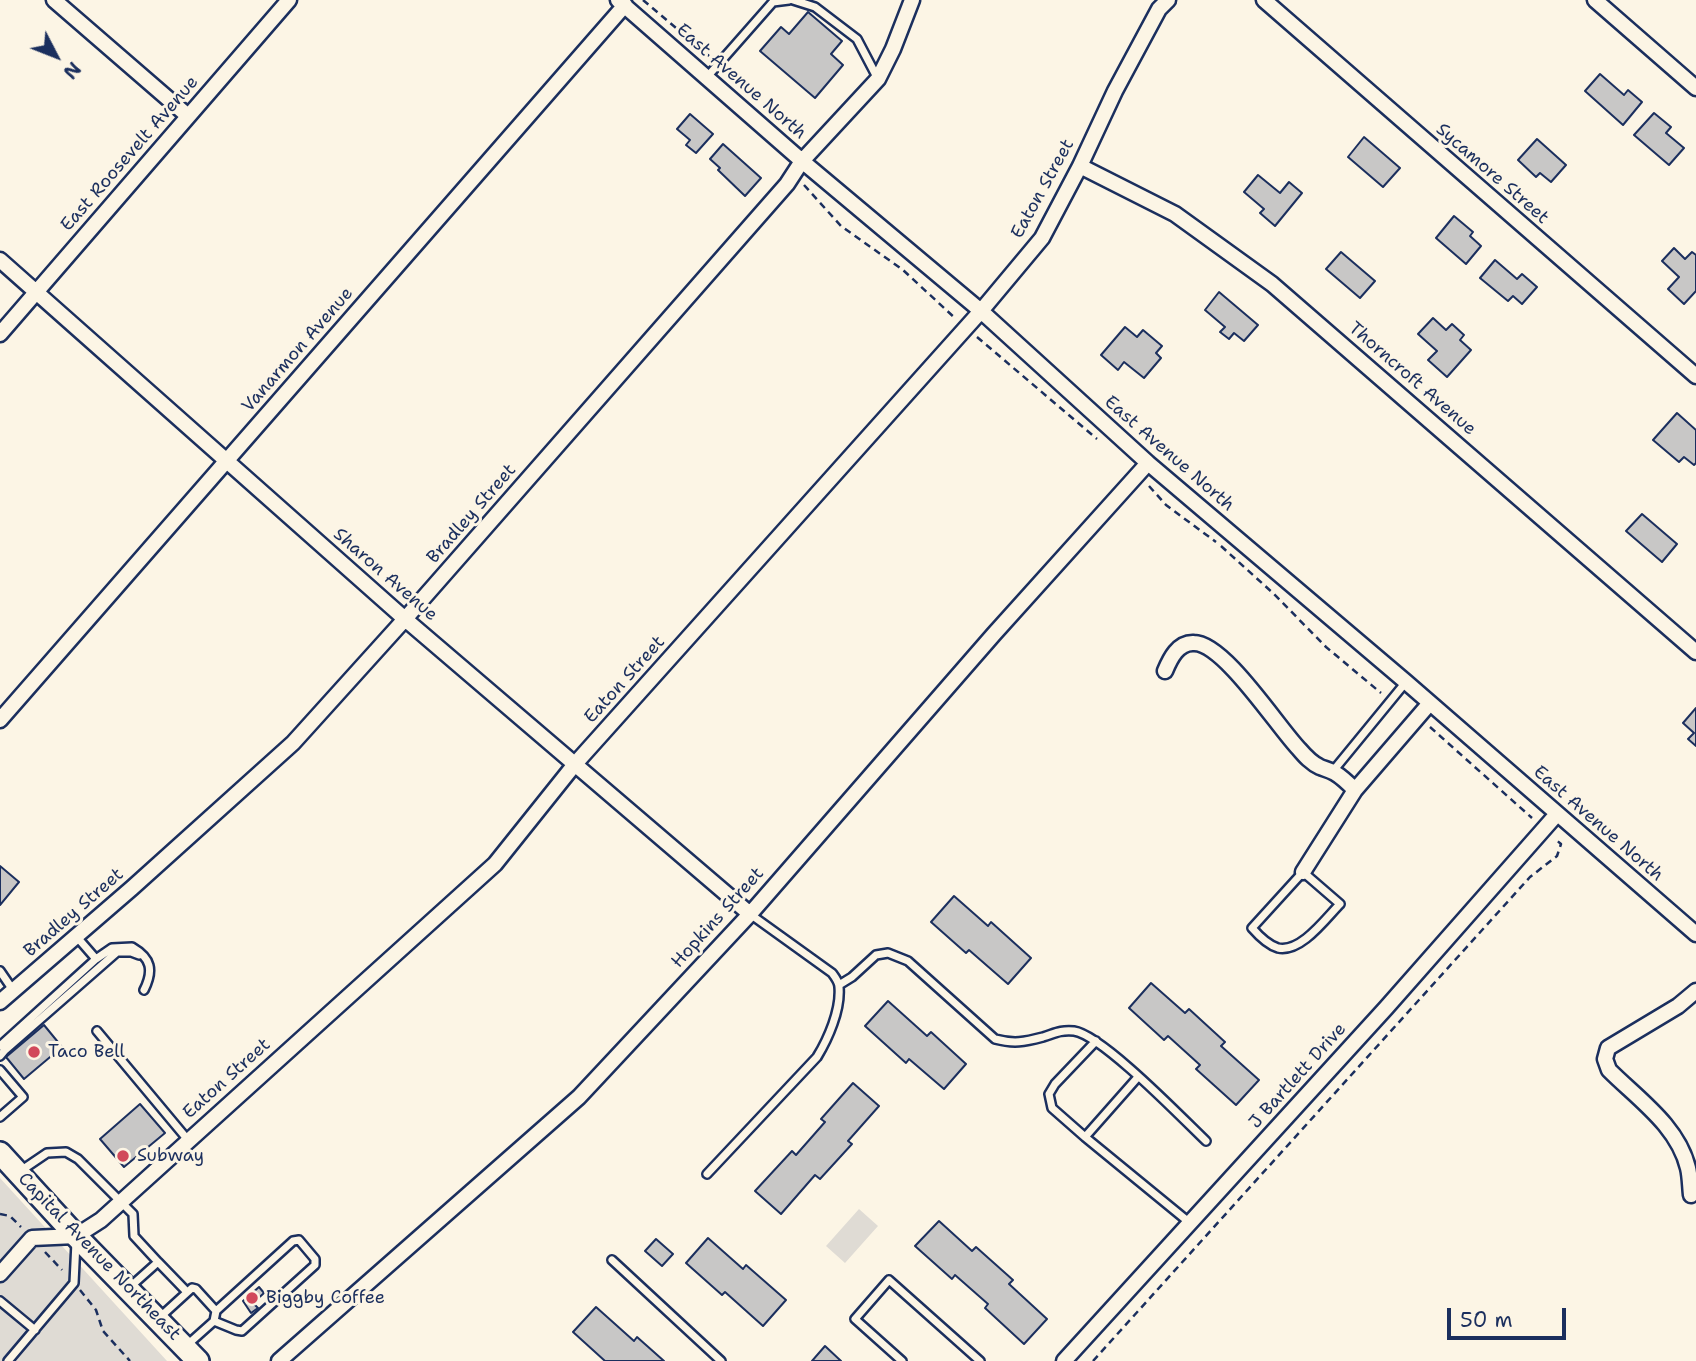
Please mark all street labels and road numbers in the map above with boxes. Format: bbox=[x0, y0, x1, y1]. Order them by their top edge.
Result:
street label: East Avenue North bbox=[672, 20, 810, 144]
street label: East Roosevelt Avenue bbox=[57, 72, 203, 236]
street label: Sycamore Street bbox=[1431, 119, 1553, 229]
street label: Eaton Street bbox=[1007, 136, 1079, 242]
street label: Vanarmon Avenue bbox=[238, 283, 358, 417]
street label: Thorncroft Avenue bbox=[1344, 318, 1480, 440]
street label: East Avenue North bbox=[1100, 392, 1238, 516]
street label: Bradley Street bbox=[423, 460, 521, 568]
street label: Sharon Avenue bbox=[328, 524, 442, 626]
street label: Eaton Street bbox=[580, 632, 670, 728]
street label: East Avenue North bbox=[1529, 762, 1667, 886]
street label: Hopkins Street bbox=[667, 863, 769, 973]
street label: Bradley Street bbox=[20, 864, 128, 962]
street label: J Bartlett Drive bbox=[1245, 1019, 1351, 1133]
street label: Eaton Street bbox=[179, 1034, 275, 1124]
street label: Capital Avenue Northeast bbox=[13, 1169, 185, 1345]

